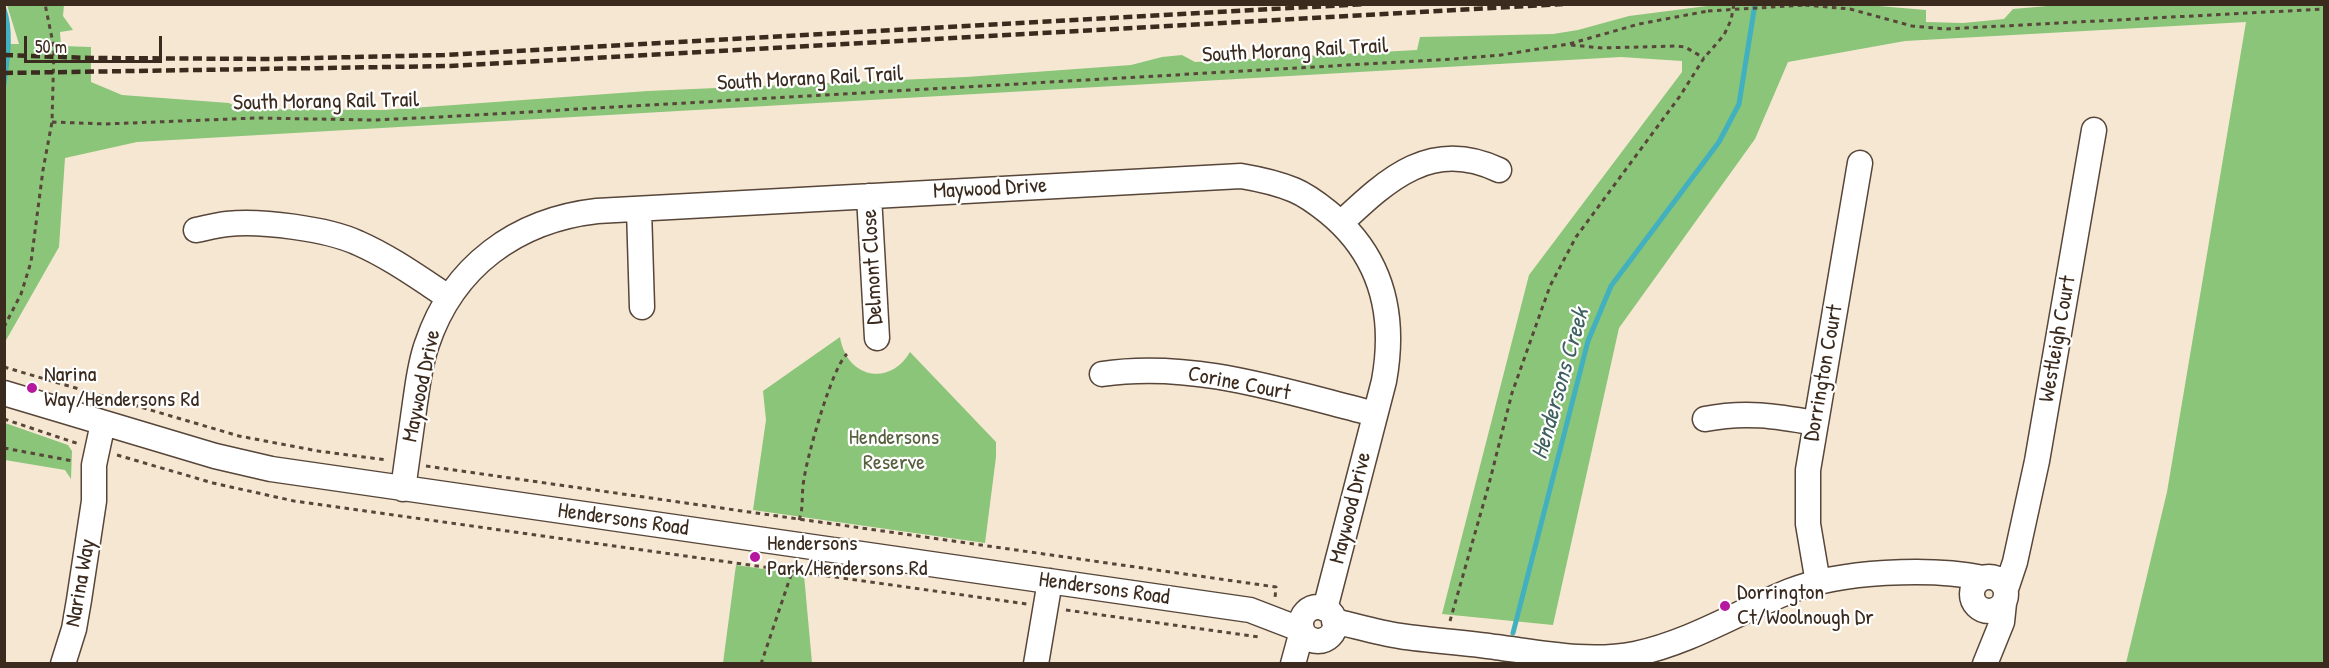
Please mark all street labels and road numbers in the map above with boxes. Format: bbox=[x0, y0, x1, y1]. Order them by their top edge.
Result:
street label: South Morang Rail Trail bbox=[1201, 33, 1389, 69]
street label: South Morang Rail Trail bbox=[716, 61, 904, 97]
street label: South Morang Rail Trail bbox=[233, 87, 419, 117]
street label: Maywood Drive bbox=[932, 173, 1048, 205]
street label: Delmont Close bbox=[857, 209, 889, 325]
street label: Westleigh Court bbox=[2034, 274, 2082, 404]
street label: Dorrington Court bbox=[1799, 303, 1849, 443]
street label: Maywood Drive bbox=[397, 328, 447, 444]
street label: Corine Court bbox=[1186, 361, 1292, 407]
street label: Maywood Drive bbox=[1324, 450, 1378, 566]
street label: Hendersons Road bbox=[556, 498, 690, 542]
street label: Narina Way bbox=[60, 537, 102, 629]
street label: Hendersons Road bbox=[1037, 567, 1171, 611]

